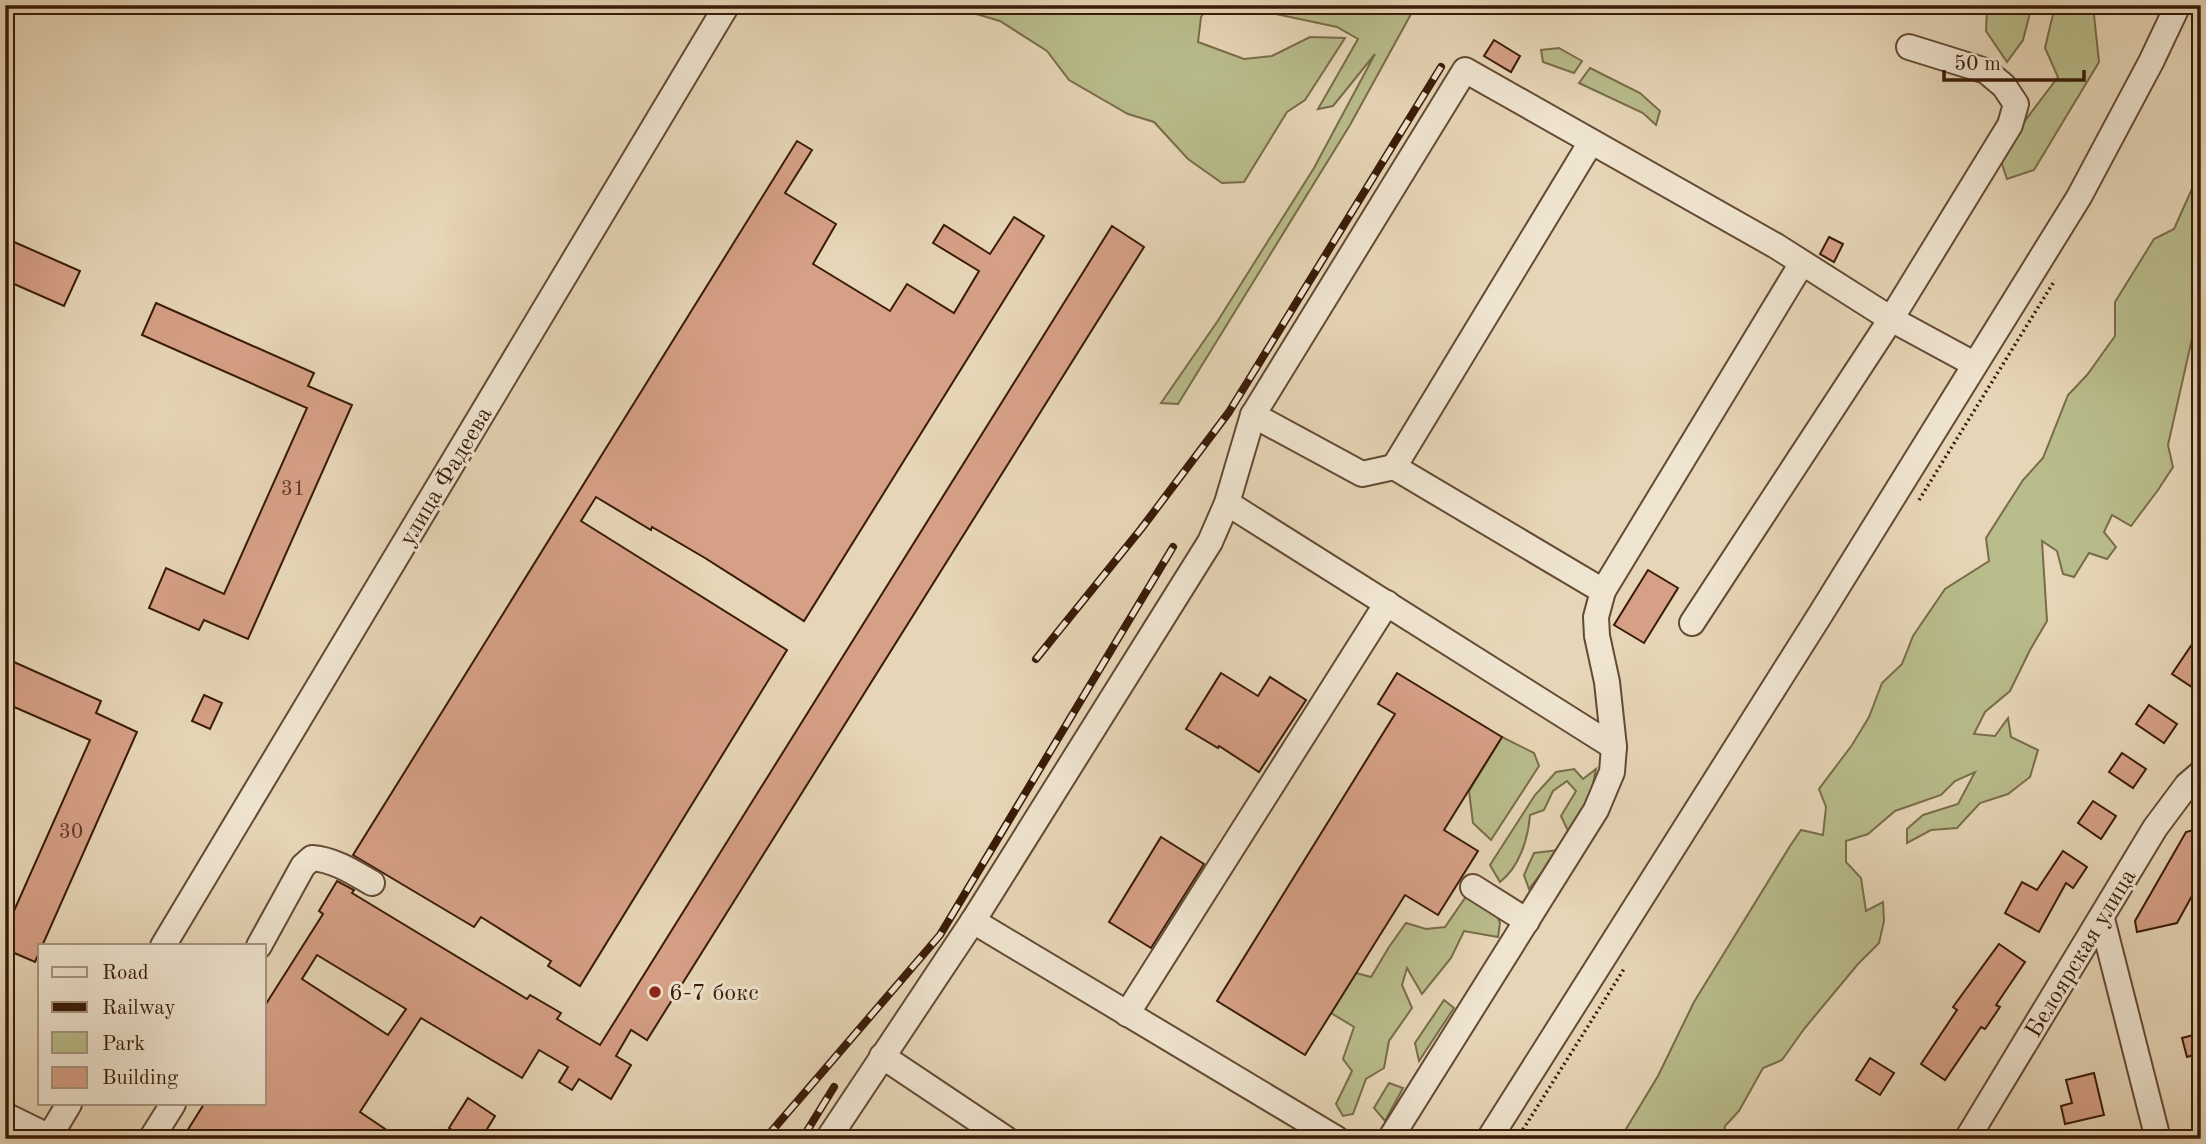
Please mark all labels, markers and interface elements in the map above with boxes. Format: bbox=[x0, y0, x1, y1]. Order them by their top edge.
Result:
scale bar bbox=[1944, 38, 2084, 82]
text: 50 m bbox=[1954, 54, 2001, 75]
street label: улица Фадеева bbox=[396, 403, 498, 551]
house number: 31 bbox=[281, 479, 305, 500]
house number: 30 bbox=[59, 822, 83, 843]
street label: Белоярская улица bbox=[2022, 865, 2141, 1042]
legend bbox=[38, 944, 266, 1106]
text: Road bbox=[102, 963, 149, 984]
place label: 6-7 бокс bbox=[669, 982, 759, 1006]
marker: 6-7 бокс bbox=[647, 984, 663, 1000]
text: Railway bbox=[102, 998, 176, 1019]
text: Park bbox=[102, 1034, 145, 1055]
text: Building bbox=[102, 1068, 179, 1089]

